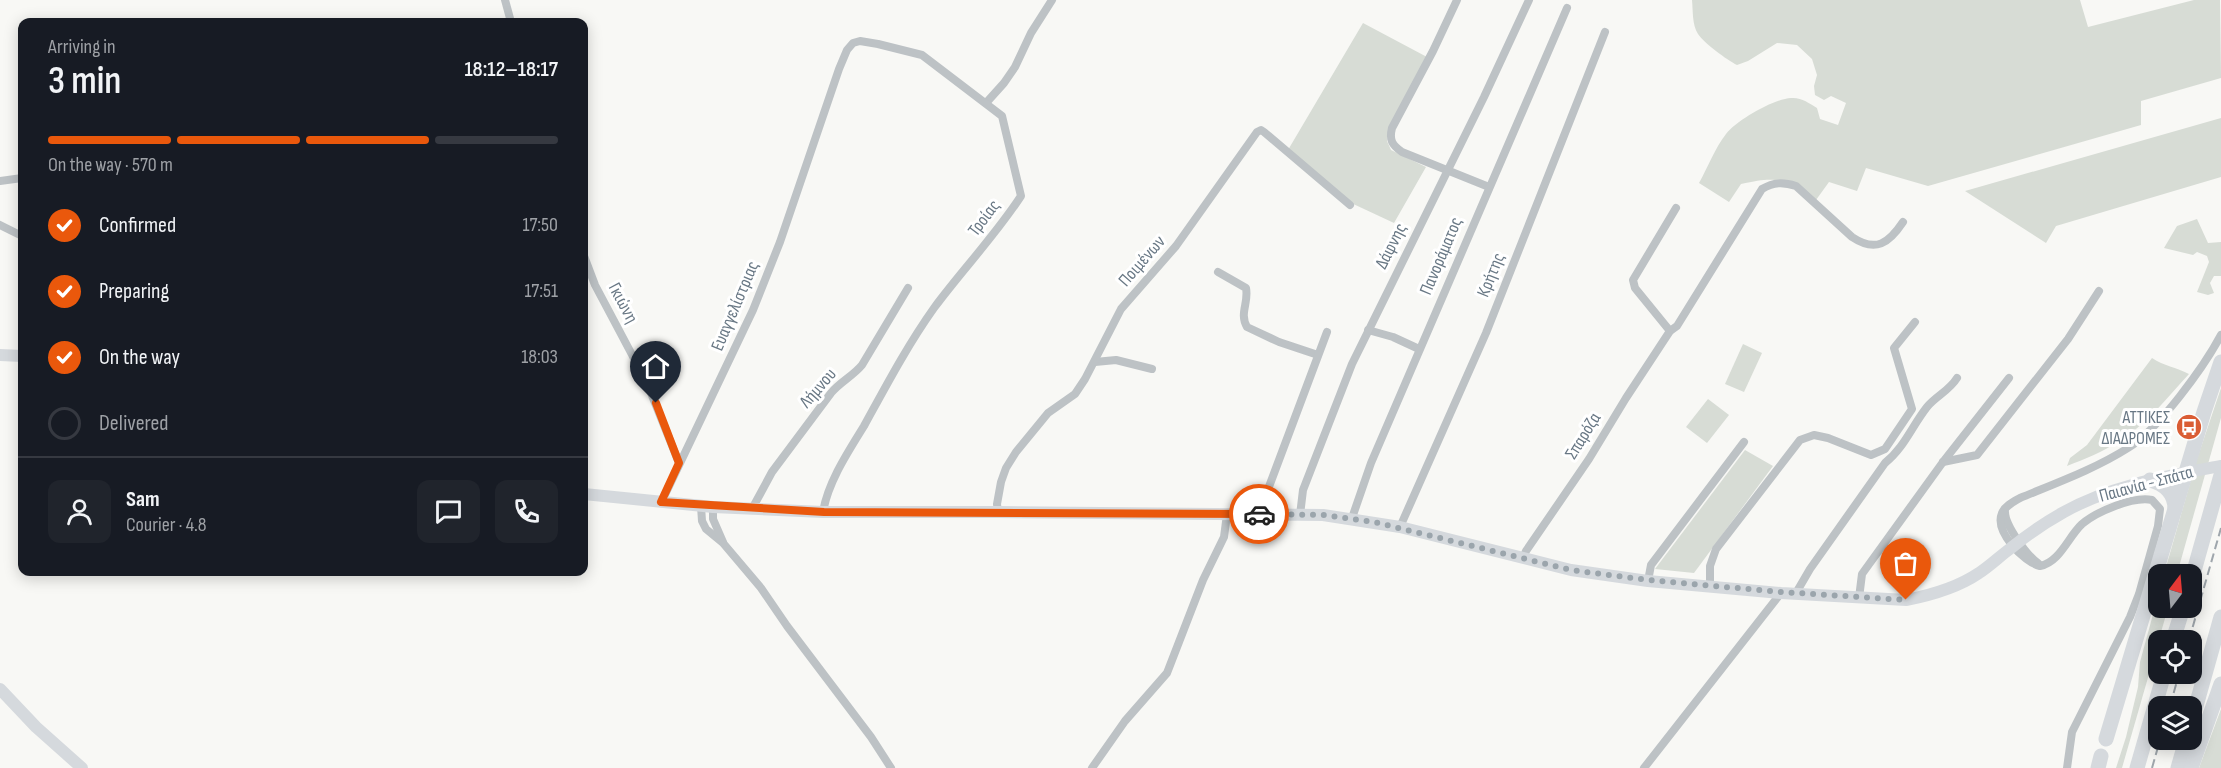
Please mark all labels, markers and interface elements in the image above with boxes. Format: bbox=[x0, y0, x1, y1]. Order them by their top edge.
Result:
text: Arriving in bbox=[48, 35, 116, 59]
text: 18:12–18:17 bbox=[464, 56, 558, 83]
text: 3 min bbox=[48, 58, 121, 105]
text: On the way · 570 m bbox=[48, 153, 173, 177]
street label: Τροίας bbox=[964, 196, 1004, 240]
icon: check bbox=[48, 209, 81, 242]
text: Confirmed bbox=[99, 212, 176, 239]
text: 17:50 bbox=[522, 213, 558, 237]
street label: Πανοράματος bbox=[1415, 214, 1467, 298]
street label: Δάφνης bbox=[1371, 220, 1411, 272]
street label: Ποιμένων bbox=[1114, 231, 1170, 291]
street label: Κρήτης bbox=[1473, 250, 1509, 300]
street label: Ευαγγελίστριας bbox=[707, 258, 763, 354]
icon: check bbox=[48, 275, 81, 308]
text: Preparing bbox=[99, 278, 169, 305]
text: 17:51 bbox=[524, 279, 558, 303]
street label: Γκιώνη bbox=[604, 279, 642, 327]
icon: check bbox=[48, 341, 81, 374]
pin bbox=[630, 341, 681, 403]
text: On the way bbox=[99, 344, 180, 371]
text: 18:03 bbox=[521, 345, 558, 369]
icon: home bbox=[639, 350, 672, 383]
street label: Λήμνου bbox=[795, 364, 841, 413]
place label: ΑΤΤΙΚΕΣ ΔΙΑΔΡΟΜΕΣ bbox=[2101, 407, 2170, 449]
street label: Σπαρόζα bbox=[1561, 409, 1606, 463]
text: Delivered bbox=[99, 410, 168, 437]
bus stop icon: ΑΤΤΙΚΕΣ ΔΙΑΔΡΟΜΕΣ bbox=[2174, 412, 2204, 442]
street label: Παιανία - Σπάτα bbox=[2097, 461, 2196, 507]
button: person bbox=[48, 480, 111, 543]
button: chat bbox=[417, 480, 480, 543]
button: phone bbox=[495, 480, 558, 543]
courier bbox=[1229, 484, 1289, 544]
text: Sam bbox=[126, 486, 160, 513]
icon: car bbox=[1243, 498, 1276, 531]
text: Courier · 4.8 bbox=[126, 513, 207, 537]
pin bbox=[1880, 538, 1931, 600]
icon: bag bbox=[1889, 547, 1922, 580]
north arrow bbox=[2148, 564, 2202, 618]
map controls bbox=[2148, 564, 2202, 750]
button: locate bbox=[2148, 630, 2202, 684]
button: layers bbox=[2148, 696, 2202, 750]

